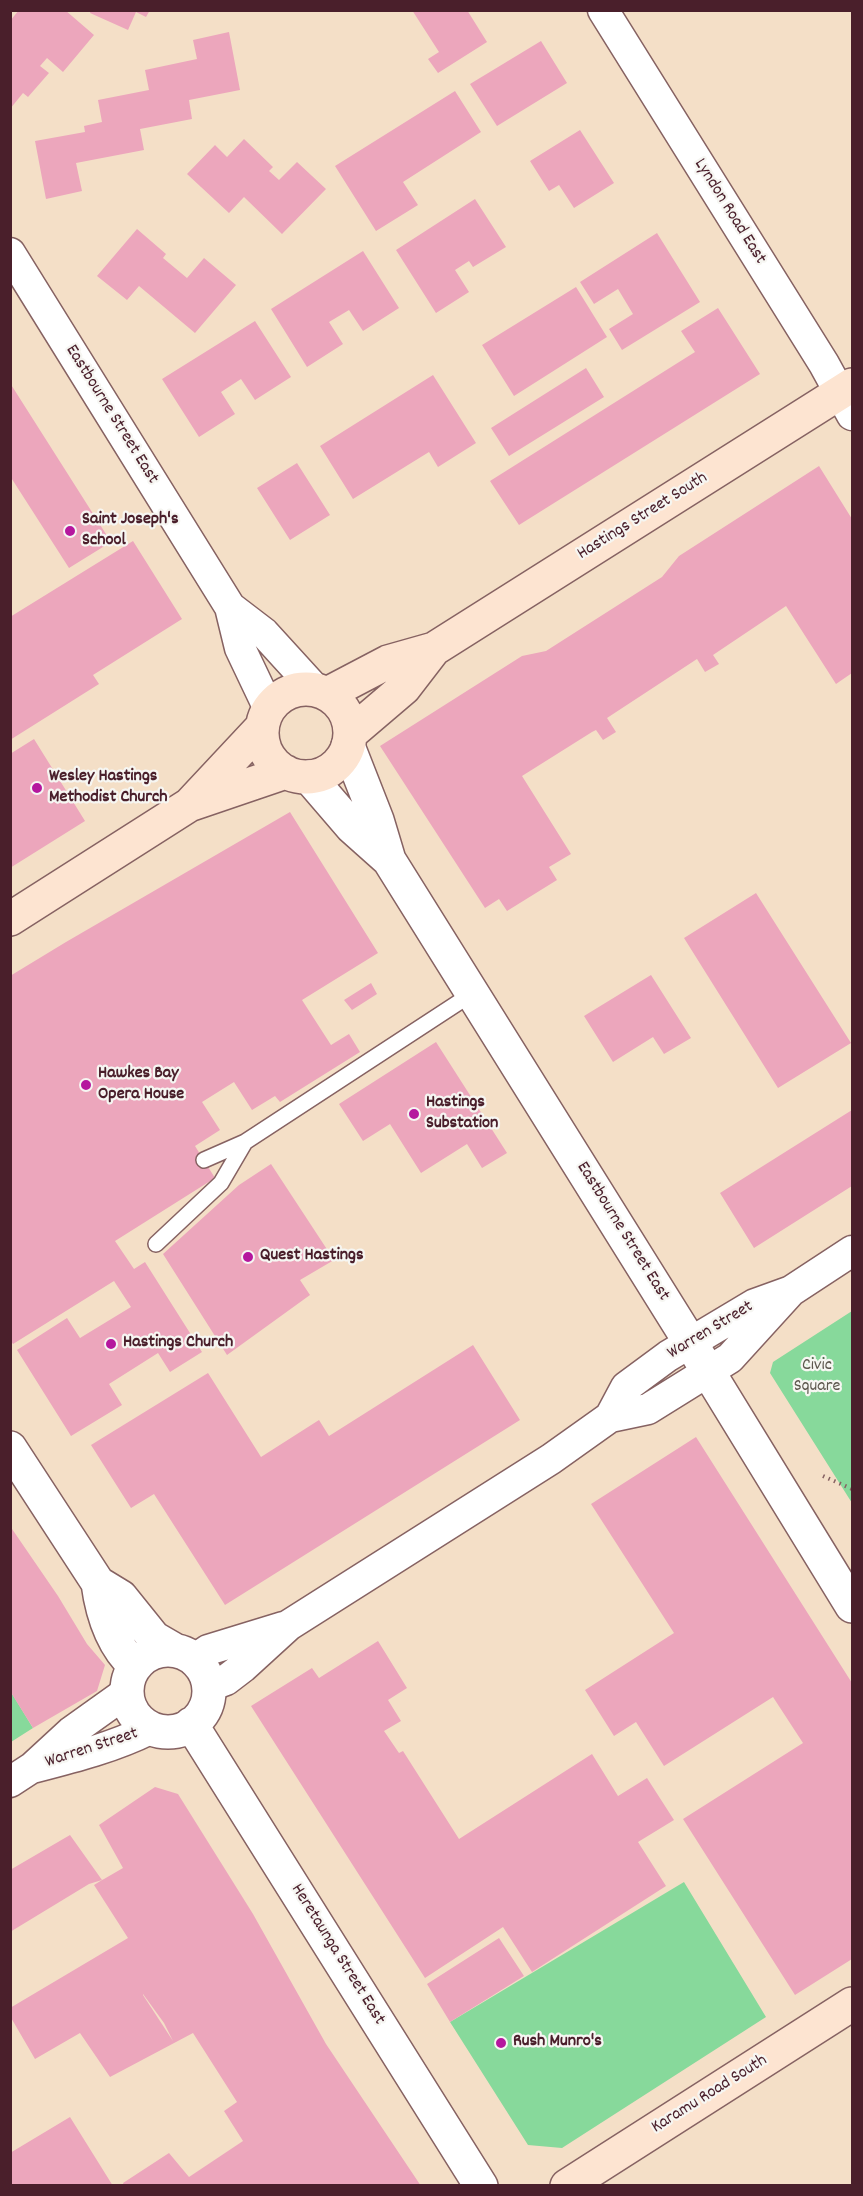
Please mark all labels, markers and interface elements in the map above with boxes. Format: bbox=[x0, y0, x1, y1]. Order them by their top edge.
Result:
street label: Lyndon Road East bbox=[688, 155, 770, 269]
street label: Eastbourne Street East bbox=[59, 341, 163, 489]
street label: Hastings Street South bbox=[574, 468, 712, 566]
place label: Saint Joseph's School bbox=[82, 510, 178, 552]
marker: Saint Joseph's School bbox=[63, 524, 77, 538]
place label: Wesley Hastings Methodist Church bbox=[49, 767, 167, 810]
marker: Wesley Hastings Methodist Church bbox=[30, 781, 44, 795]
place label: Hawkes Bay Opera House bbox=[98, 1064, 184, 1106]
marker: Hawkes Bay Opera House bbox=[79, 1078, 93, 1092]
place label: Hastings Substation bbox=[426, 1093, 498, 1136]
marker: Hastings Substation bbox=[407, 1107, 421, 1121]
street label: Eastbourne Street East bbox=[570, 1158, 674, 1306]
place label: Quest Hastings bbox=[260, 1246, 363, 1268]
marker: Quest Hastings bbox=[241, 1250, 255, 1264]
street label: Warren Street bbox=[664, 1297, 758, 1365]
place label: Hastings Church bbox=[123, 1333, 233, 1355]
marker: Hastings Church bbox=[104, 1337, 118, 1351]
park label: Civic Square bbox=[794, 1356, 840, 1398]
street label: Warren Street bbox=[43, 1724, 141, 1774]
street label: Heretaunga Street East bbox=[285, 1881, 389, 2029]
place label: Rush Munro's bbox=[513, 2032, 602, 2054]
marker: Rush Munro's bbox=[494, 2036, 508, 2050]
street label: Karamu Road South bbox=[648, 2051, 772, 2139]

